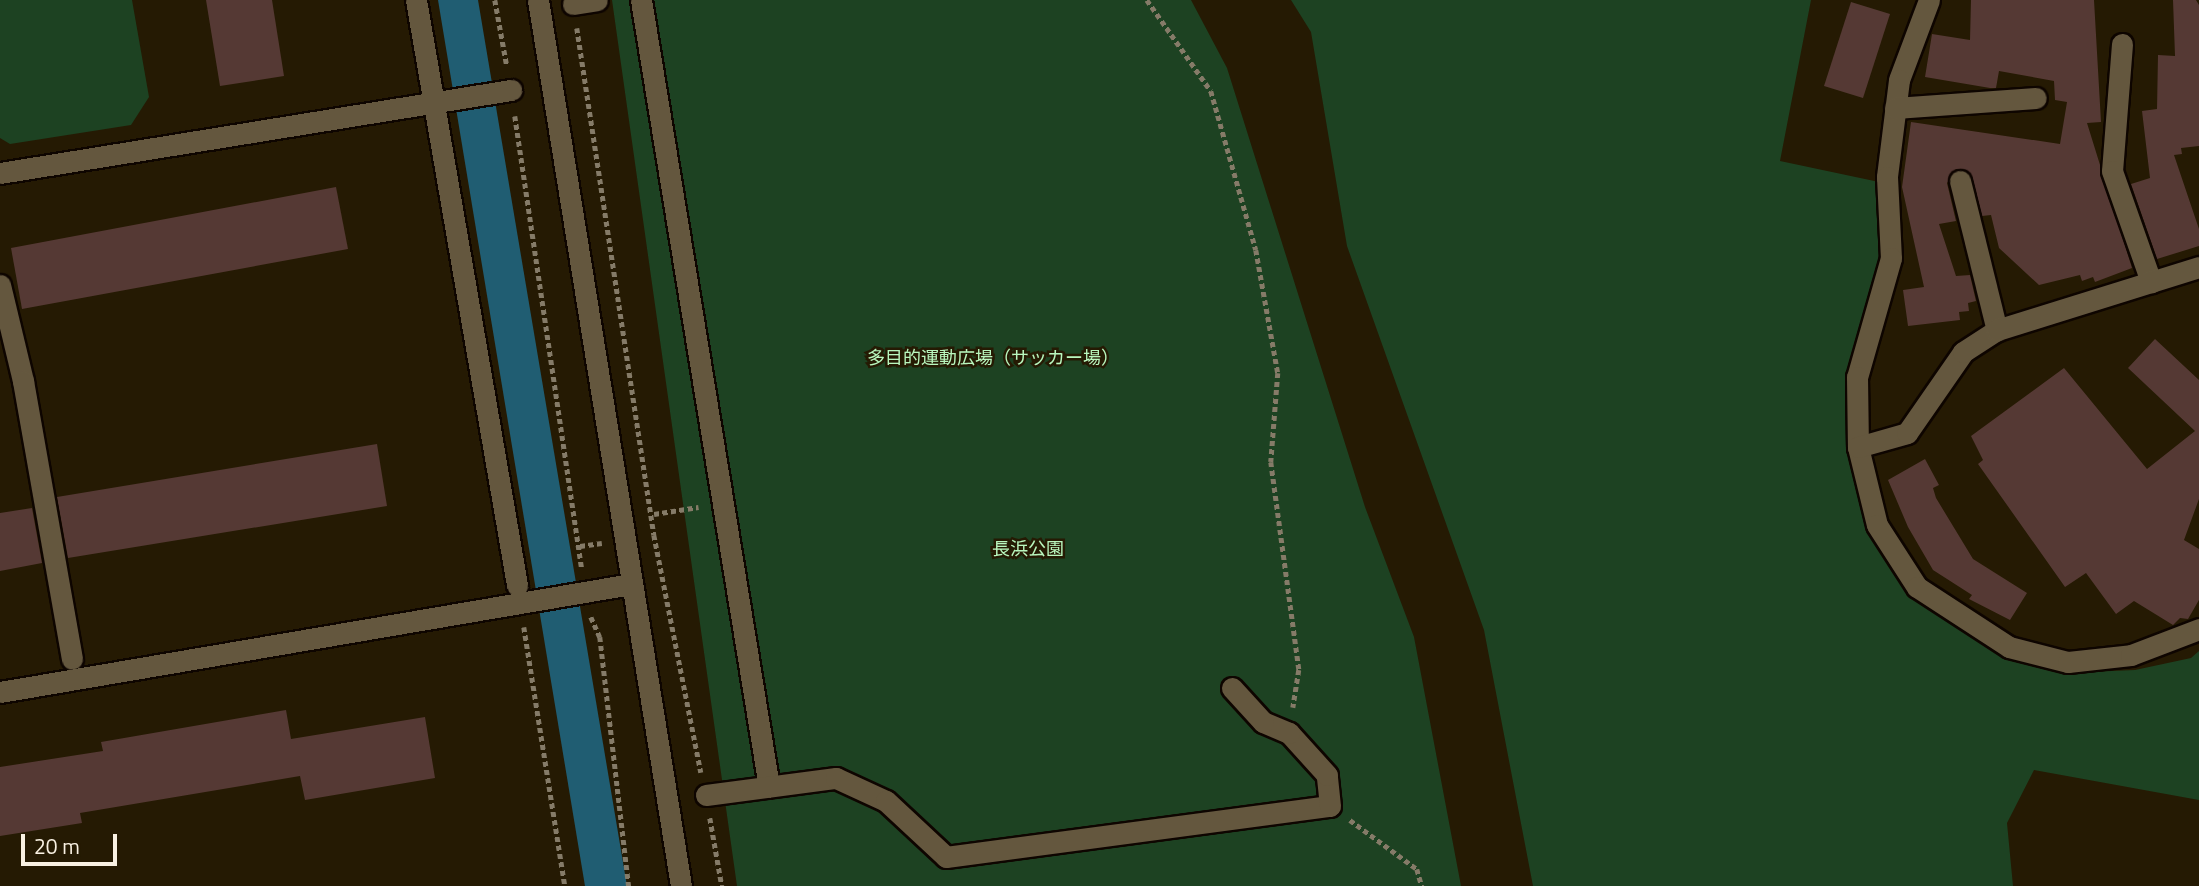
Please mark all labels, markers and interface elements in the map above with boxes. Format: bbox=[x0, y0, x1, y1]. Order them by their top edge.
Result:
park label: 多目的運動広場（サッカー場） bbox=[867, 347, 1119, 369]
park label: 長浜公園 bbox=[992, 538, 1064, 560]
scale bar bbox=[24, 820, 121, 864]
text: 20 m bbox=[34, 830, 80, 862]

